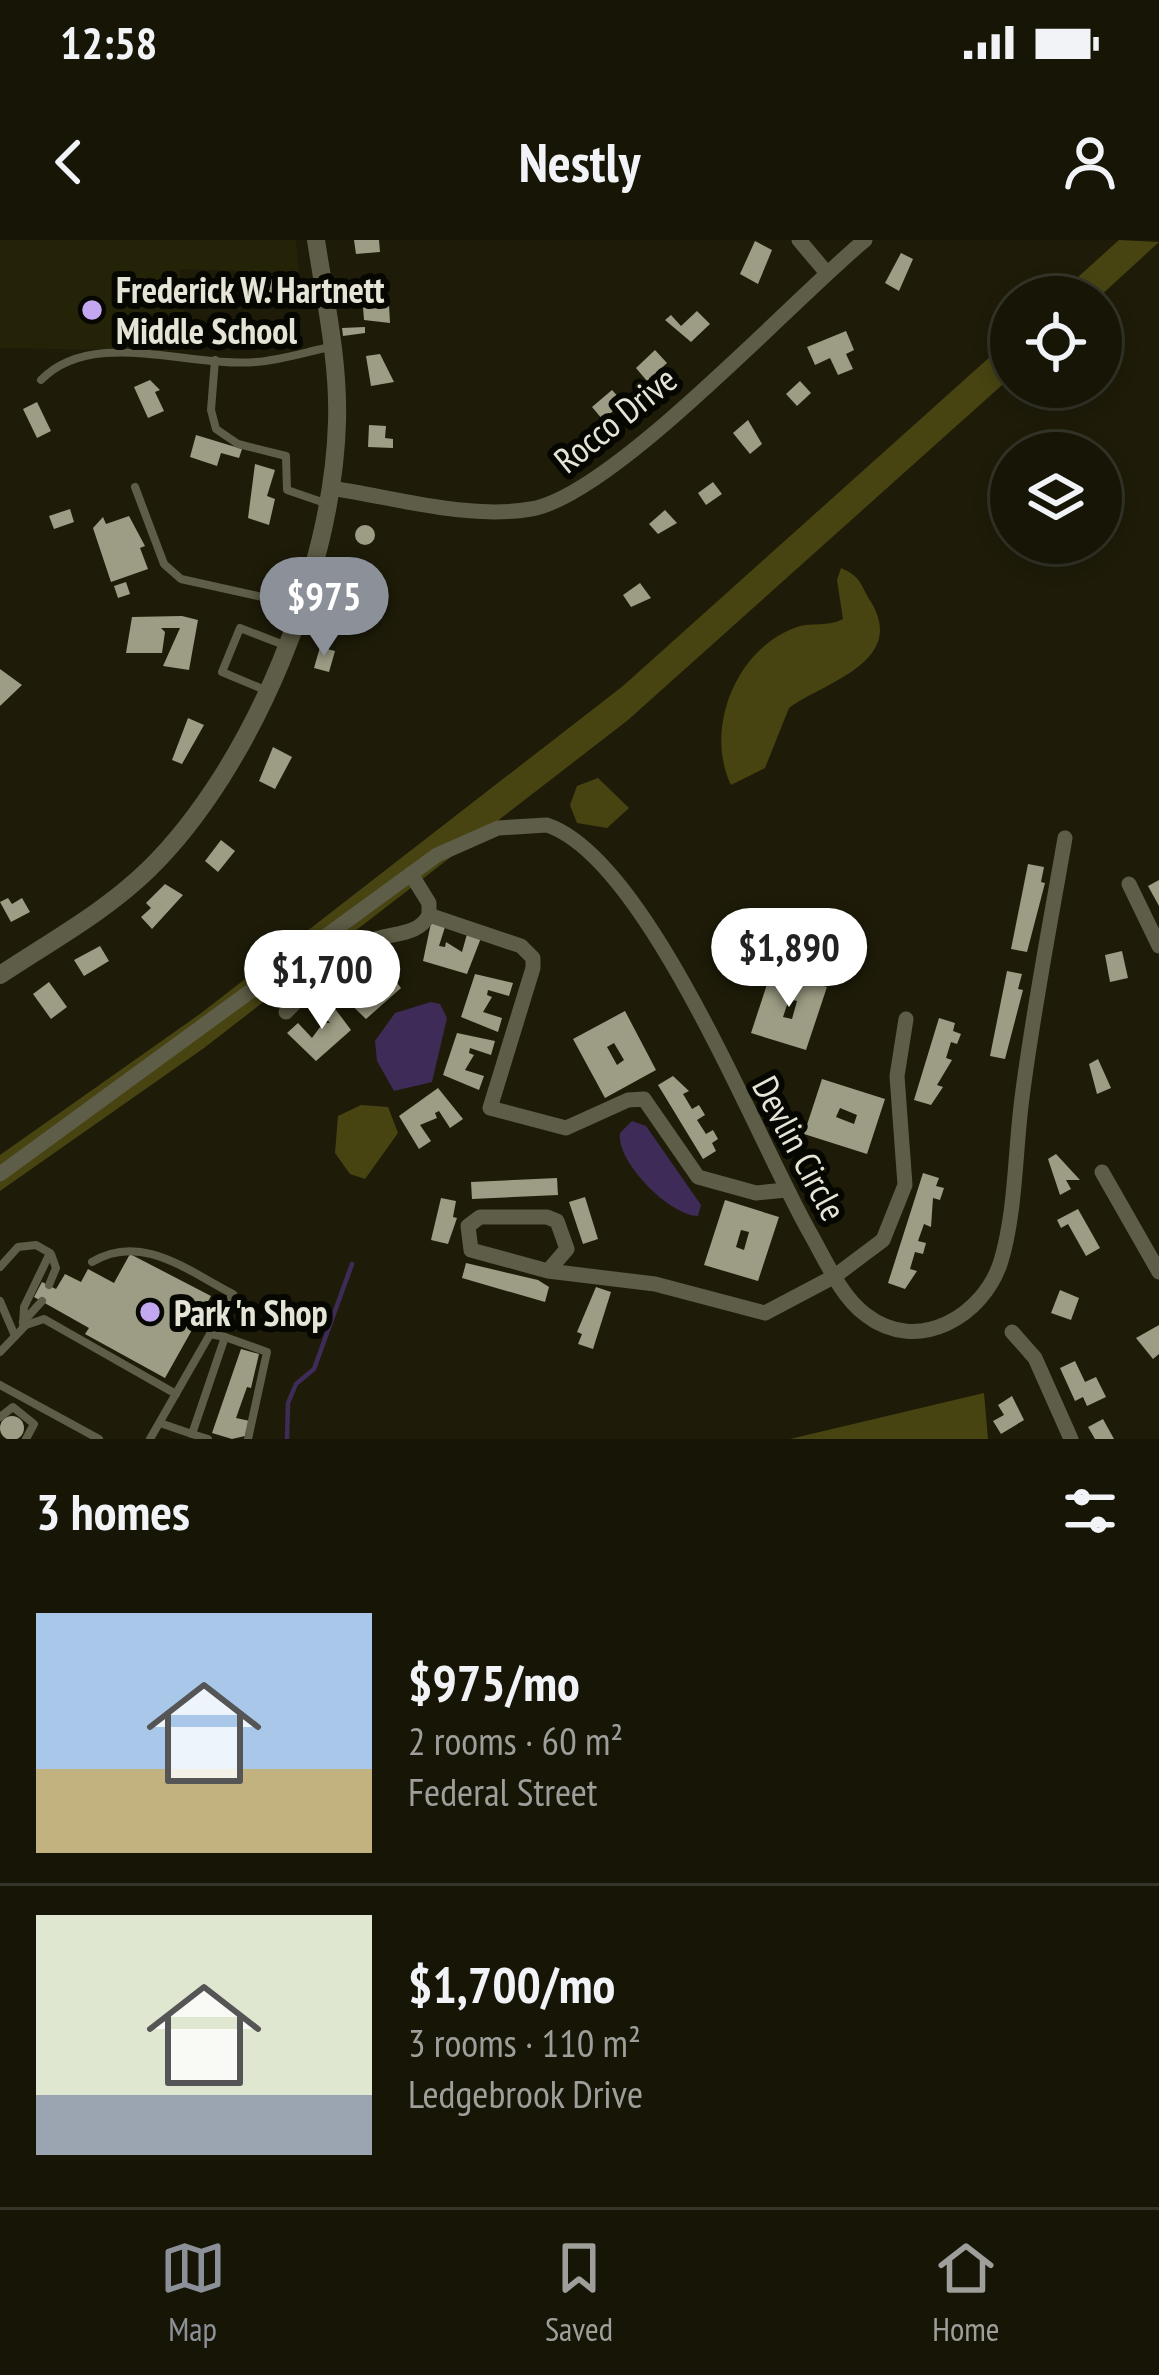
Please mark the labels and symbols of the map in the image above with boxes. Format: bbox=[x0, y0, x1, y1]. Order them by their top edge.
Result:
place label: Frederick W. Hartnett Middle School bbox=[116, 266, 385, 354]
marker: Frederick W. Hartnett Middle School bbox=[79, 297, 105, 323]
street label: Rocco Drive bbox=[544, 355, 686, 483]
pin: $975 bbox=[253, 557, 395, 659]
pin: $1,890 bbox=[691, 908, 887, 1010]
pin: $1,700 bbox=[224, 930, 420, 1032]
street label: Devlin Circle bbox=[742, 1068, 858, 1228]
place label: Park 'n Shop bbox=[174, 1289, 328, 1336]
marker: Park 'n Shop bbox=[137, 1299, 163, 1325]

